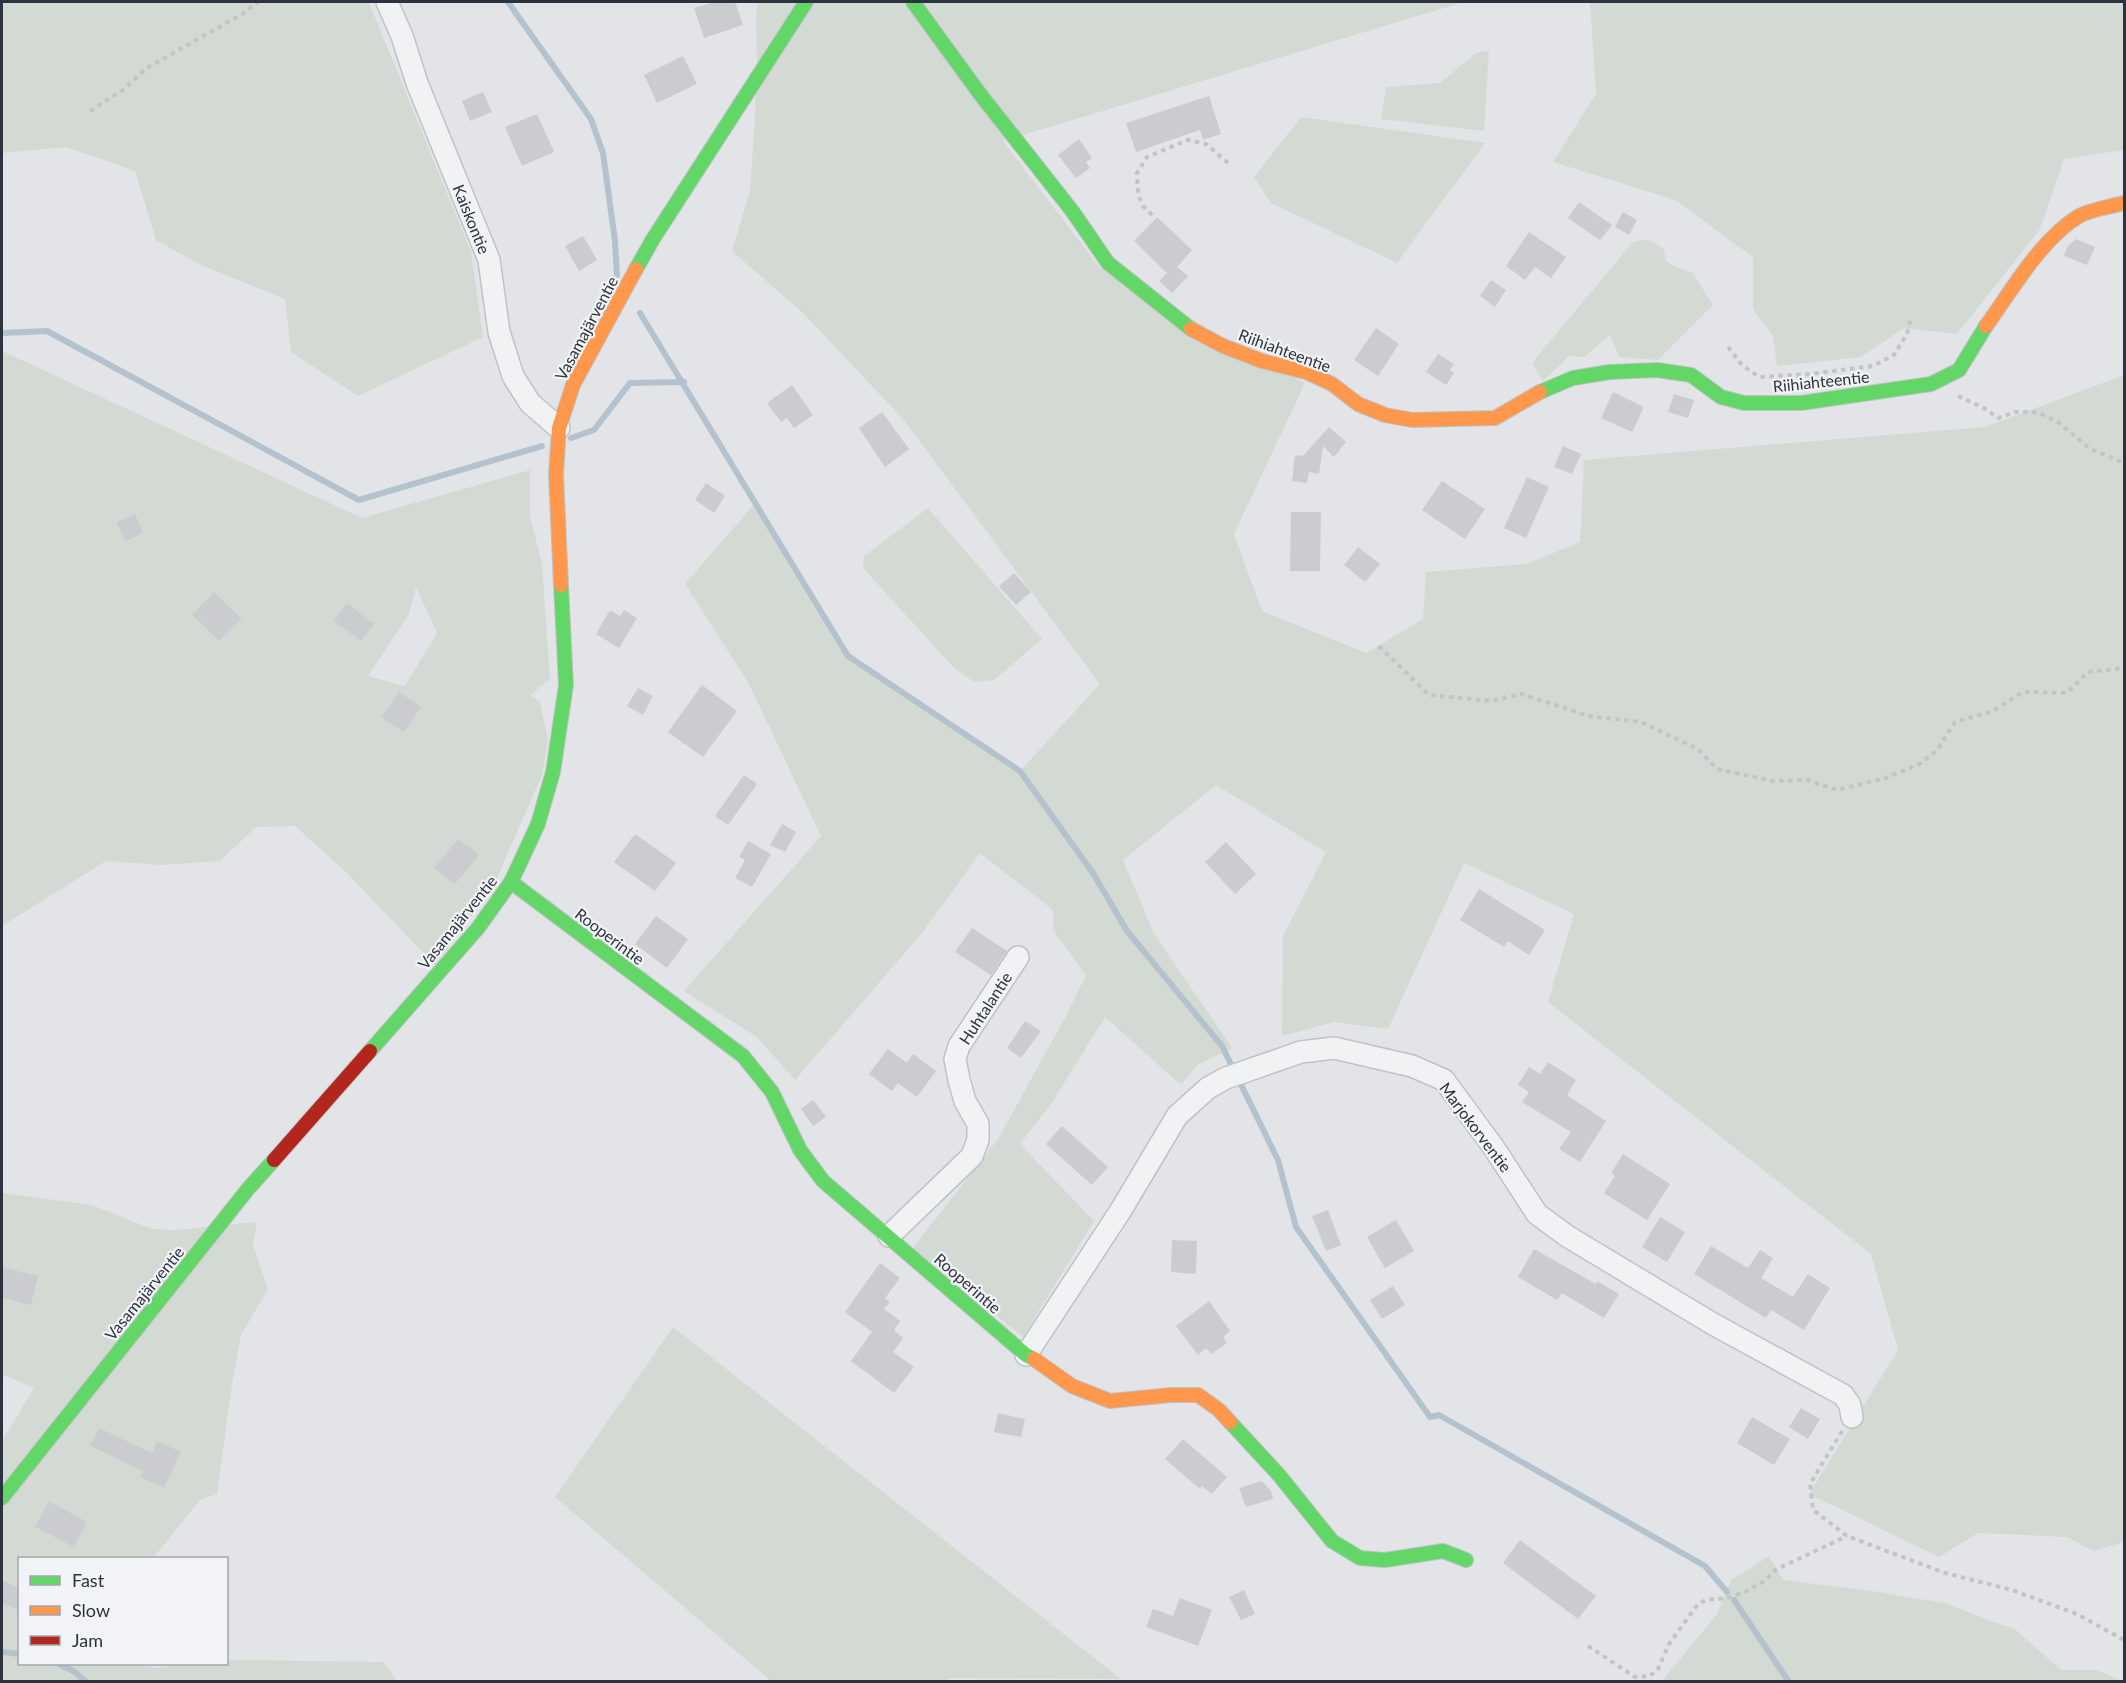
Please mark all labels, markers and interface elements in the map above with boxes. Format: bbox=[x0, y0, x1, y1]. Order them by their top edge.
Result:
street label: Kaiskontie bbox=[449, 182, 495, 256]
street label: Vasamajärventie bbox=[551, 273, 621, 383]
street label: Riihiahteentie bbox=[1236, 325, 1334, 375]
street label: Riihiahteentie bbox=[1772, 366, 1870, 396]
street label: Vasamajärventie bbox=[413, 871, 501, 973]
street label: Rooperintie bbox=[572, 904, 648, 968]
street label: Huhtalantie bbox=[955, 968, 1015, 1048]
street label: Marjokorventie bbox=[1436, 1078, 1516, 1176]
street label: Vasamajärventie bbox=[100, 1242, 188, 1344]
street label: Rooperintie bbox=[931, 1249, 1005, 1317]
legend bbox=[18, 1557, 228, 1665]
text: Fast bbox=[72, 1569, 105, 1591]
text: Slow bbox=[72, 1599, 110, 1621]
text: Jam bbox=[72, 1629, 103, 1651]

